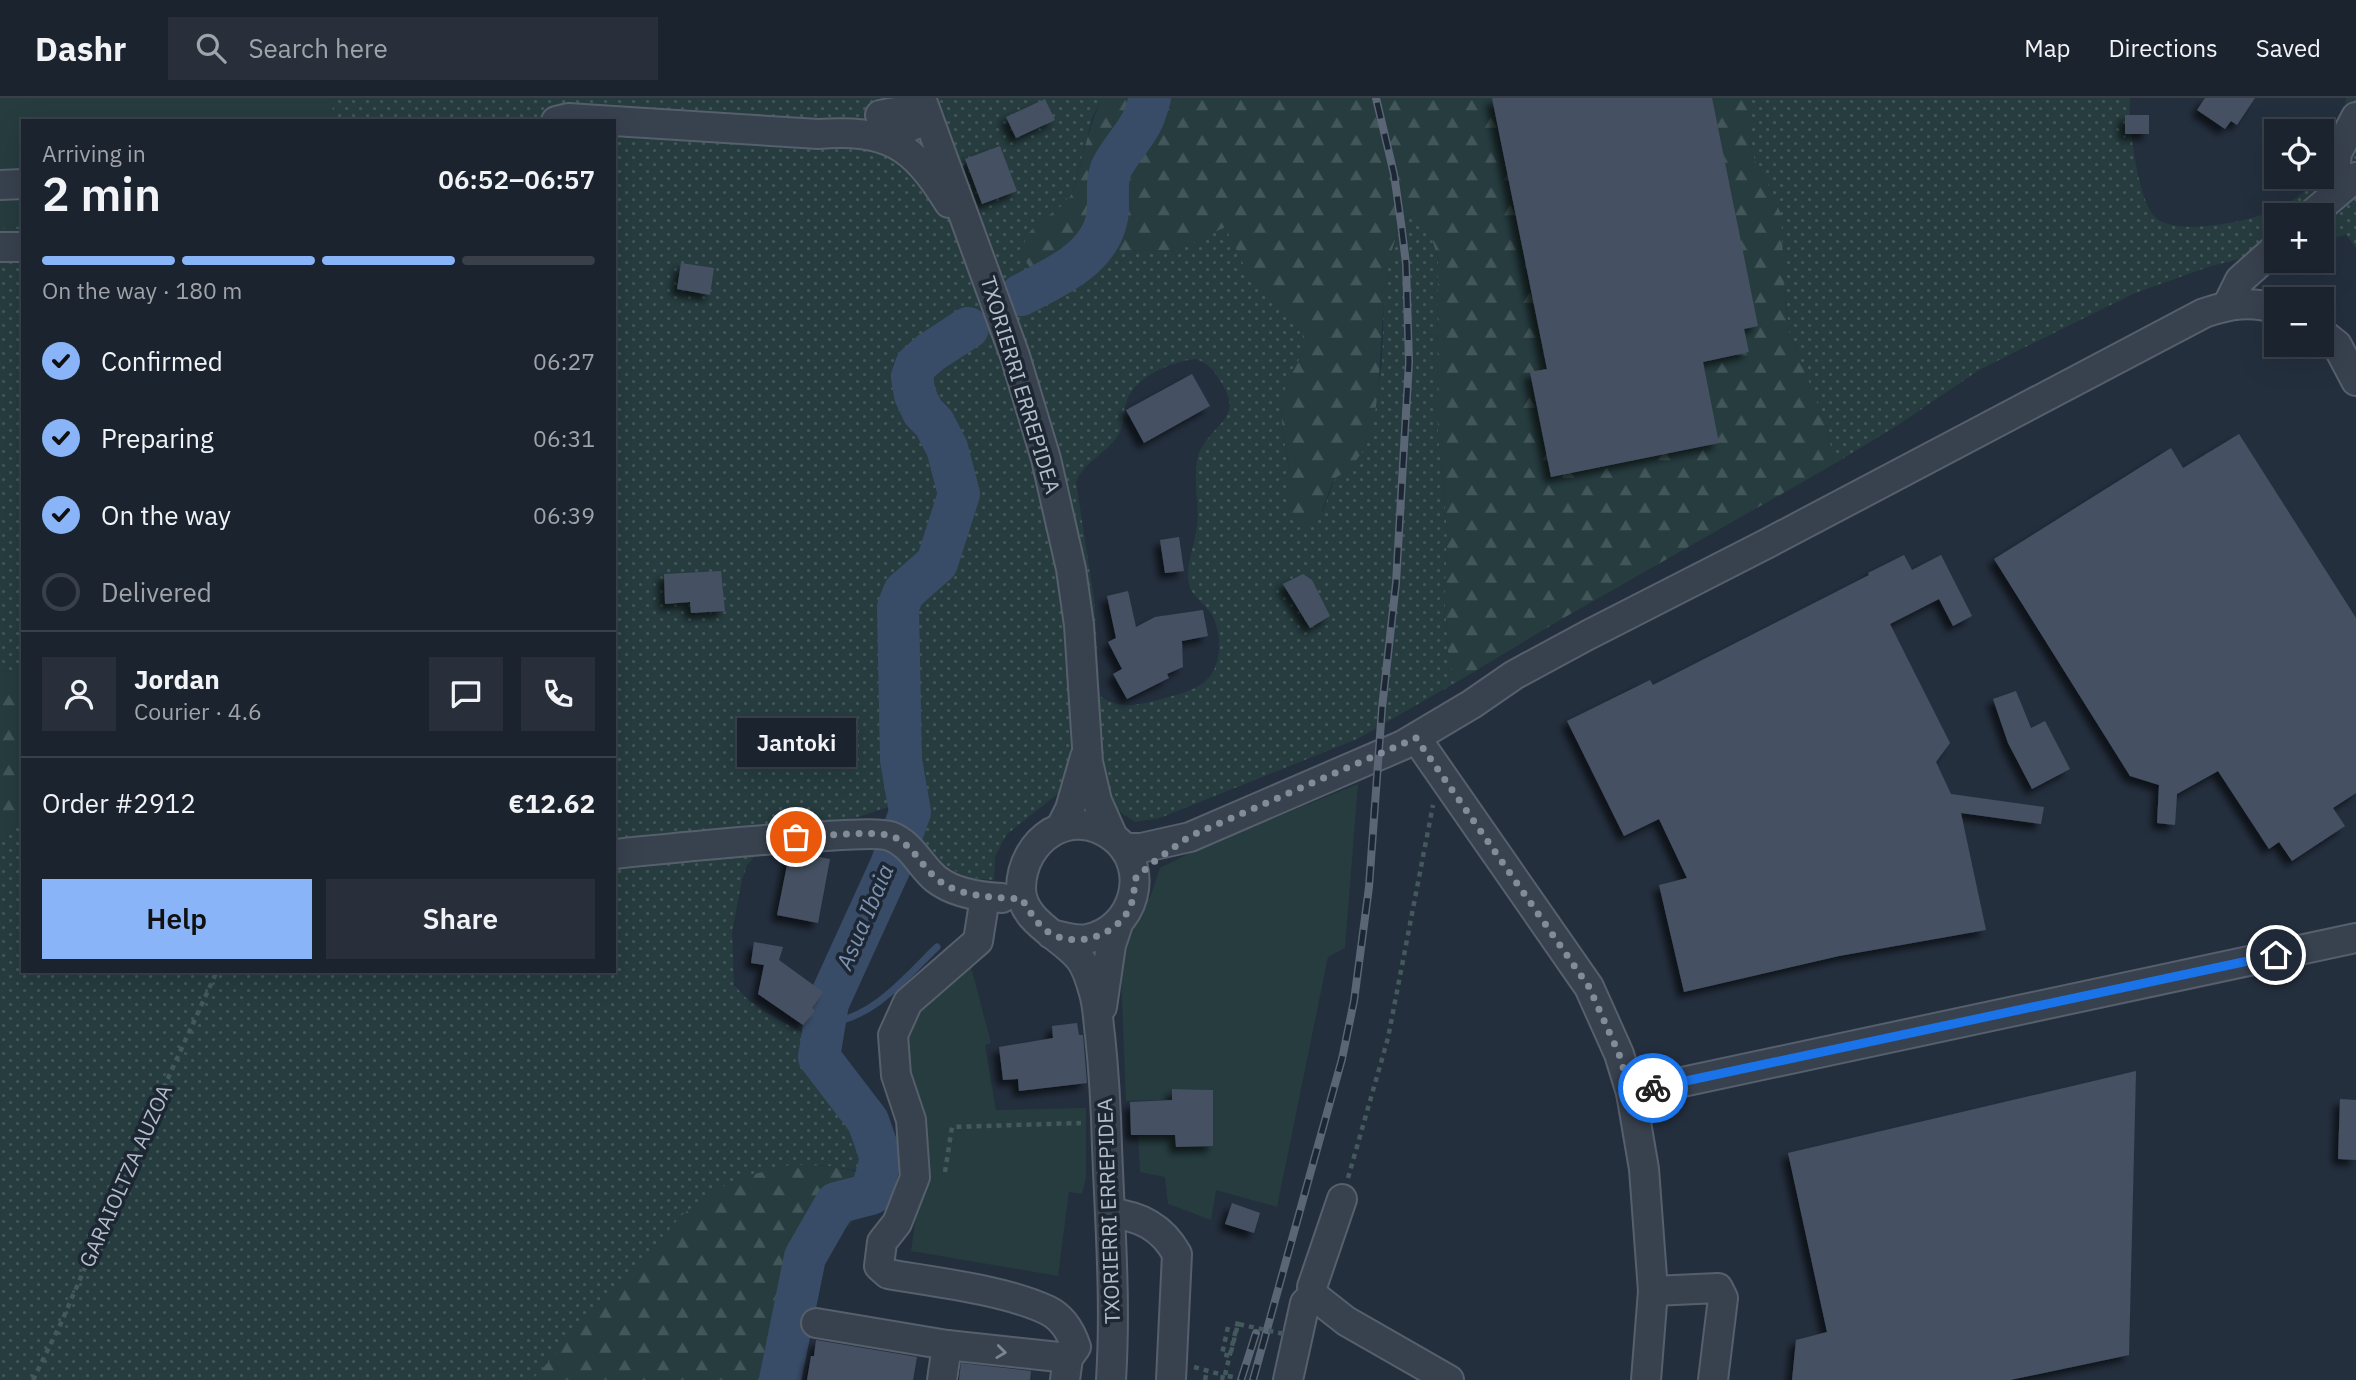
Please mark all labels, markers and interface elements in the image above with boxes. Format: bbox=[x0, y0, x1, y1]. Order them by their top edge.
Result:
search box bbox=[168, 17, 658, 80]
text: Dashr bbox=[35, 27, 126, 70]
icon: search bbox=[192, 29, 230, 67]
text: Search here bbox=[248, 31, 388, 65]
text: Map bbox=[2024, 32, 2070, 64]
text: Directions bbox=[2108, 32, 2218, 64]
text: Saved bbox=[2256, 32, 2321, 64]
map controls bbox=[2264, 119, 2334, 357]
button: locate bbox=[2264, 119, 2334, 189]
text: Arriving in bbox=[42, 138, 146, 168]
text: 06:52–06:57 bbox=[438, 162, 595, 196]
text: 2 min bbox=[42, 164, 161, 224]
button: + bbox=[2264, 203, 2334, 273]
street label: TXORIERRI ERREPIDEA bbox=[975, 273, 1067, 497]
text: On the way · 180 m bbox=[42, 275, 242, 305]
button: − bbox=[2264, 287, 2334, 357]
icon: check bbox=[42, 342, 80, 380]
text: Confirmed bbox=[101, 344, 223, 378]
text: 06:27 bbox=[533, 346, 595, 376]
icon: check bbox=[42, 419, 80, 457]
text: Preparing bbox=[101, 421, 214, 455]
text: 06:31 bbox=[533, 423, 595, 453]
icon: check bbox=[42, 496, 80, 534]
text: On the way bbox=[101, 498, 231, 532]
text: 06:39 bbox=[533, 500, 595, 530]
text: Delivered bbox=[101, 575, 212, 609]
button: person bbox=[42, 657, 116, 731]
button: chat bbox=[429, 657, 503, 731]
button: phone bbox=[521, 657, 595, 731]
text: Jordan bbox=[134, 662, 220, 696]
text: Courier · 4.6 bbox=[134, 696, 262, 726]
callout: Jantoki bbox=[736, 718, 856, 767]
text: Jantoki bbox=[757, 727, 836, 757]
text: Order #2912 bbox=[42, 786, 196, 820]
text: €12.62 bbox=[508, 786, 595, 820]
pin bbox=[766, 807, 826, 867]
icon: bag bbox=[777, 818, 815, 856]
water label: Asua Ibaia bbox=[828, 859, 900, 975]
button: Help bbox=[42, 879, 312, 959]
button: Share bbox=[326, 879, 595, 959]
pin bbox=[2246, 925, 2306, 985]
icon: home bbox=[2257, 936, 2295, 974]
courier bbox=[1618, 1053, 1688, 1123]
icon: bike bbox=[1634, 1069, 1672, 1107]
street label: GARAIOLTZA AUZOA bbox=[72, 1080, 178, 1271]
street label: TXORIERRI ERREPIDEA bbox=[1090, 1098, 1126, 1324]
one-way arrow bbox=[995, 1344, 1007, 1359]

